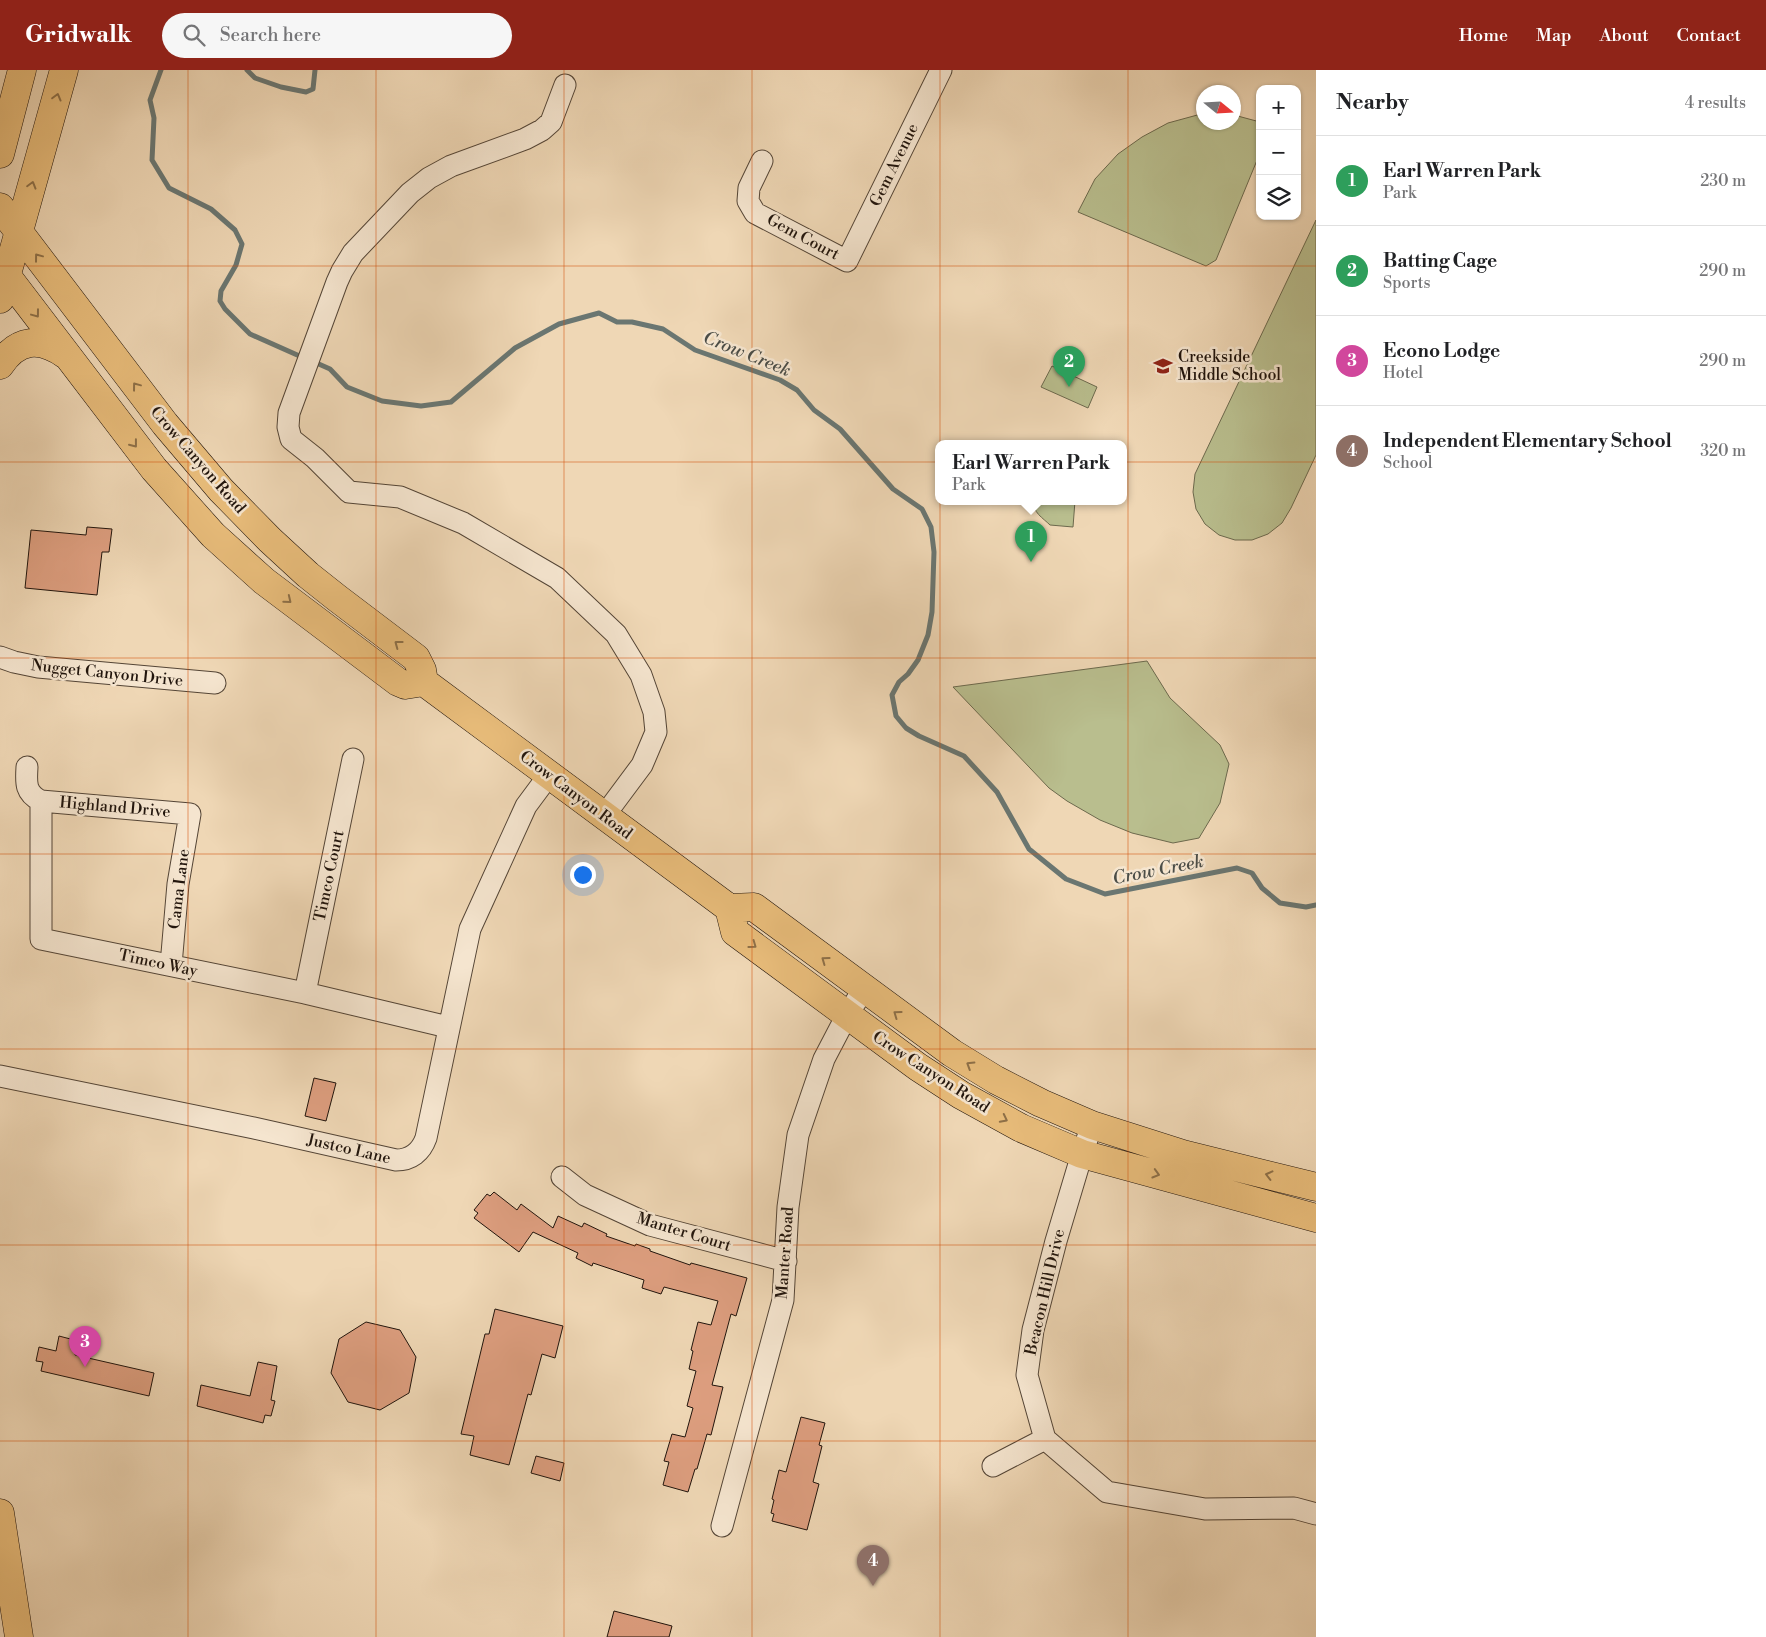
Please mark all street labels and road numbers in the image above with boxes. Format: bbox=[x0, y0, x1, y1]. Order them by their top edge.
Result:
street label: Gem Avenue bbox=[865, 120, 923, 210]
street label: Gem Court bbox=[763, 210, 843, 265]
street label: Crow Canyon Road bbox=[146, 402, 250, 518]
street label: Nugget Canyon Drive bbox=[30, 655, 184, 691]
street label: Crow Canyon Road bbox=[516, 746, 636, 844]
street label: Highland Drive bbox=[59, 792, 171, 822]
street label: Timco Court bbox=[310, 828, 349, 924]
street label: Cama Lane bbox=[164, 848, 194, 930]
street label: Timco Way bbox=[117, 945, 199, 981]
street label: Crow Canyon Road bbox=[869, 1027, 993, 1117]
street label: Justco Lane bbox=[304, 1129, 393, 1168]
street label: Manter Road bbox=[772, 1206, 798, 1300]
street label: Manter Court bbox=[634, 1208, 734, 1256]
street label: Beacon Hill Drive bbox=[1021, 1227, 1069, 1358]

